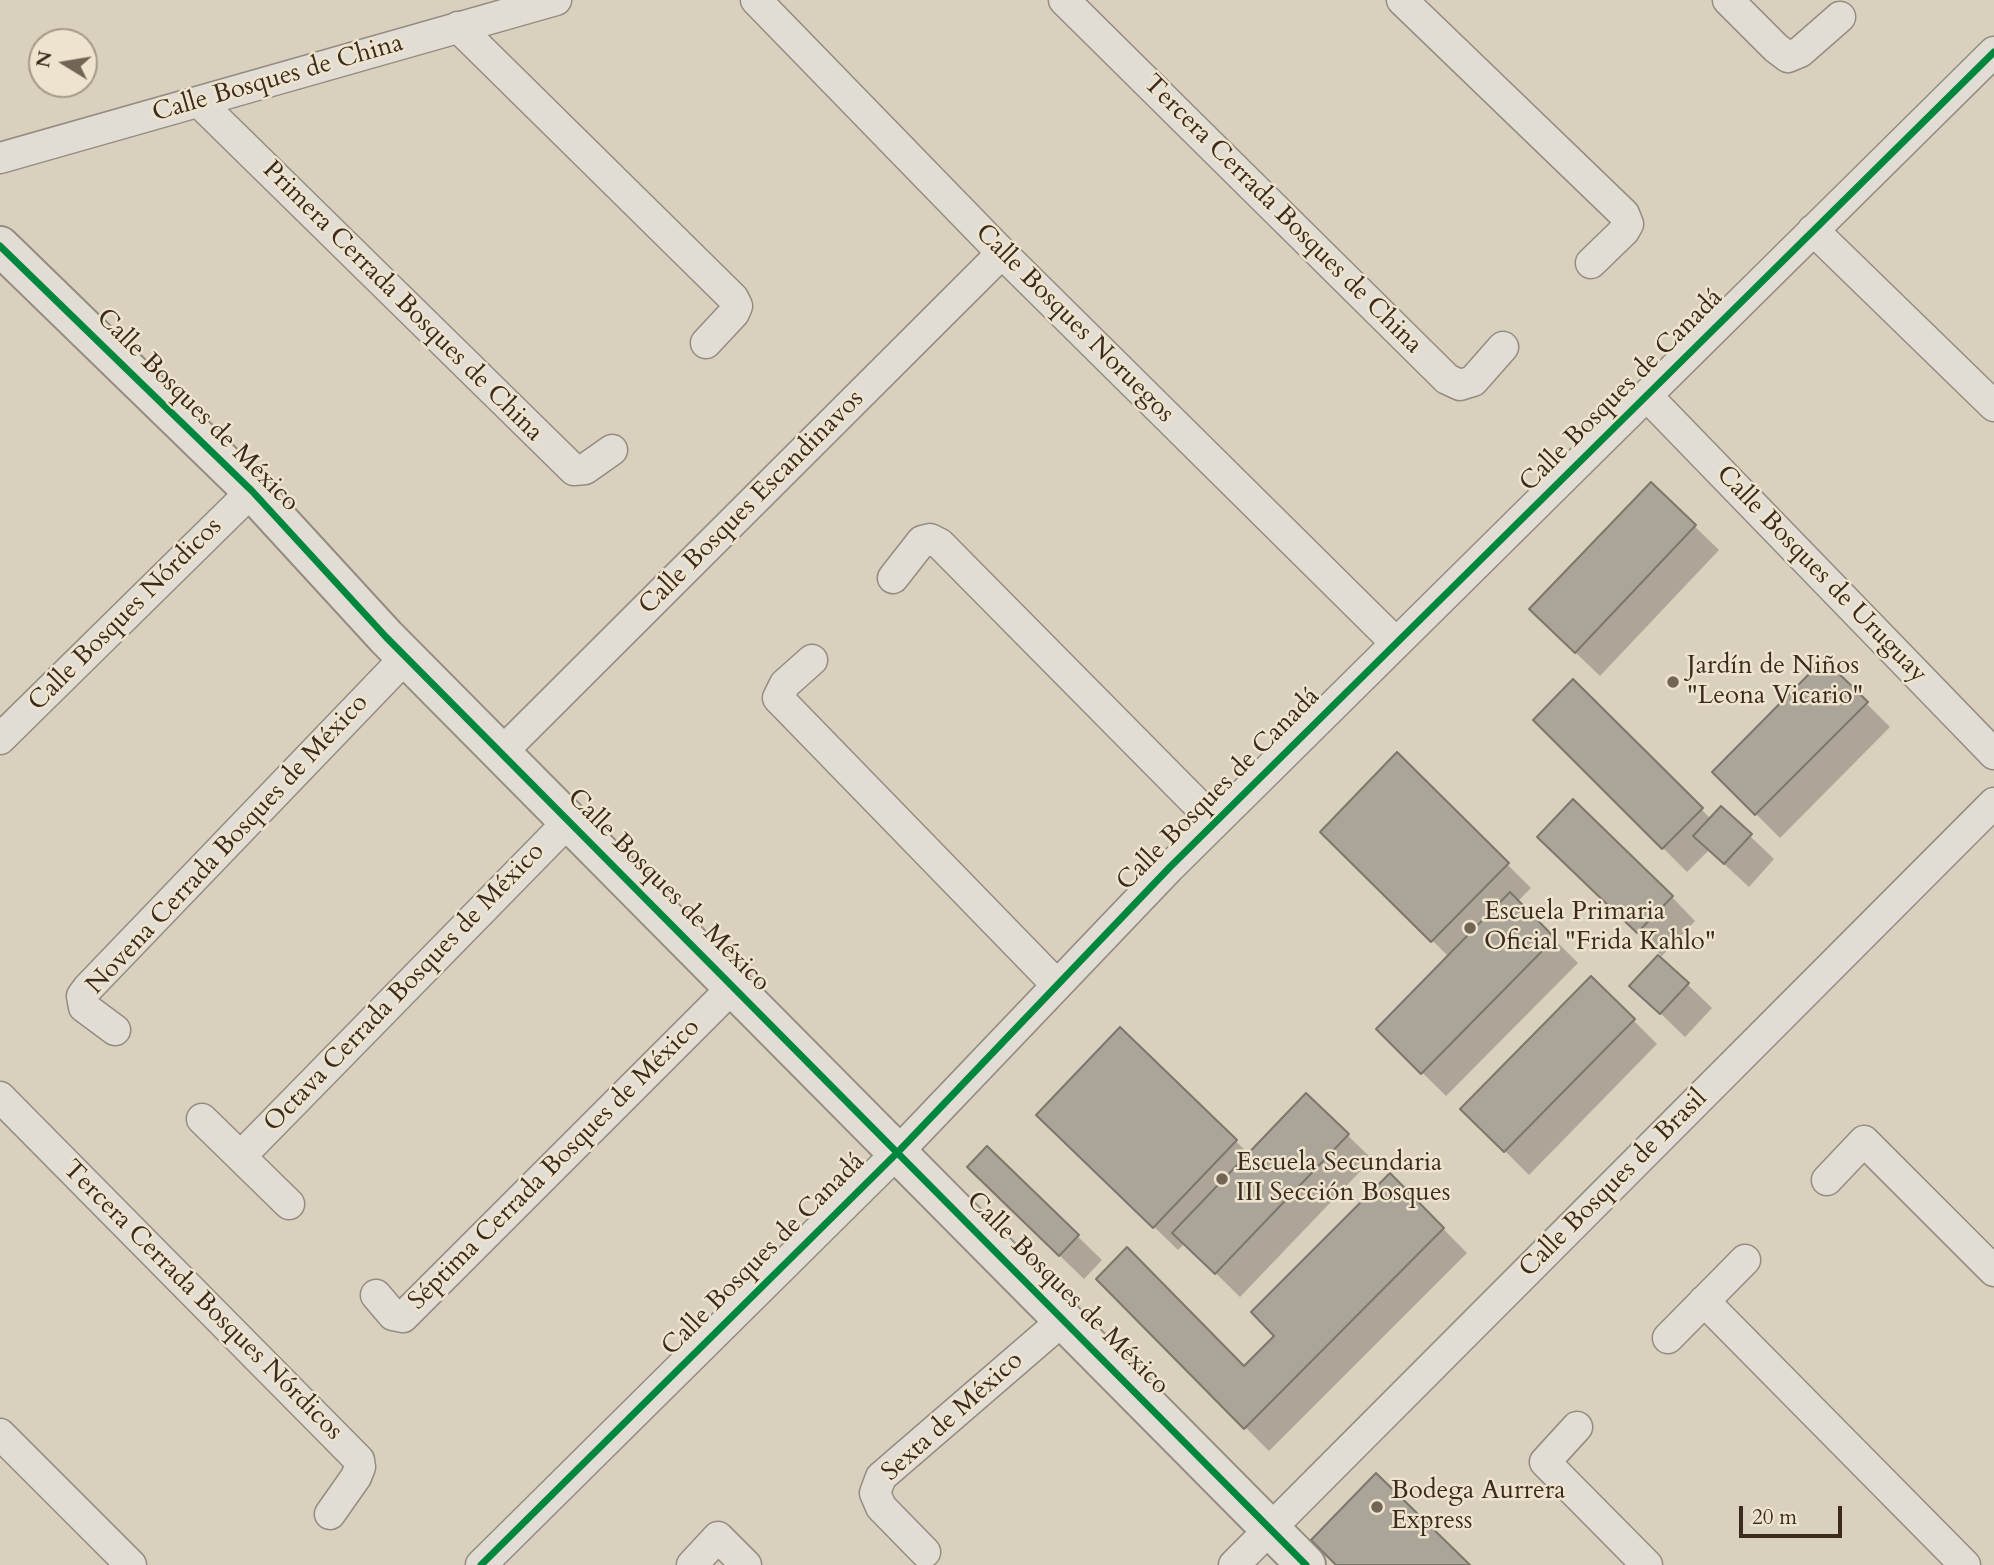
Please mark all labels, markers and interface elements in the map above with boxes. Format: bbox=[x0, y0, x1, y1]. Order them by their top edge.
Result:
north arrow bbox=[28, 28, 98, 98]
street label: Calle Bosques de China bbox=[149, 28, 407, 130]
text: N bbox=[30, 49, 59, 70]
street label: Tercera Cerrada Bosques de China bbox=[1136, 69, 1428, 361]
street label: Primera Cerrada Bosques de China bbox=[255, 155, 549, 449]
street label: Calle Bosques Noruegos bbox=[968, 218, 1180, 430]
street label: Calle Bosques de Canadá bbox=[1514, 283, 1730, 499]
street label: Calle Bosques de México bbox=[89, 303, 305, 519]
street label: Calle Bosques Escandinavos bbox=[633, 384, 871, 622]
street label: Calle Bosques de Uruguay bbox=[1709, 460, 1933, 690]
street label: Calle Bosques Nórdicos bbox=[23, 512, 229, 718]
place label: Jardín de Niños "Leona Vicario" bbox=[1687, 651, 1863, 712]
marker: Jardín de Niños "Leona Vicario" bbox=[1665, 674, 1681, 690]
street label: Calle Bosques de Canadá bbox=[1111, 682, 1327, 898]
street label: Novena Cerrada Bosques de México bbox=[80, 688, 376, 1002]
street label: Calle Bosques de México bbox=[560, 783, 776, 999]
street label: Octava Cerrada Bosques de México bbox=[258, 837, 552, 1139]
place label: Escuela Primaria Oficial "Frida Kahlo" bbox=[1484, 897, 1715, 958]
marker: Escuela Primaria Oficial "Frida Kahlo" bbox=[1462, 920, 1478, 936]
street label: Séptima Cerrada Bosques de México bbox=[403, 1013, 707, 1317]
street label: Calle Bosques de Brasil bbox=[1514, 1084, 1714, 1284]
street label: Calle Bosques de Canadá bbox=[656, 1147, 872, 1363]
place label: Escuela Secundaria III Sección Bosques bbox=[1236, 1148, 1450, 1210]
street label: Tercera Cerrada Bosques Nórdicos bbox=[55, 1154, 349, 1448]
marker: Escuela Secundaria III Sección Bosques bbox=[1214, 1171, 1230, 1187]
street label: Calle Bosques de México bbox=[959, 1186, 1175, 1402]
street label: Sexta de México bbox=[876, 1345, 1030, 1489]
place label: Bodega Aurrera Express bbox=[1391, 1476, 1565, 1538]
scale bar bbox=[1742, 1492, 1845, 1536]
marker: Bodega Aurrera Express bbox=[1369, 1499, 1385, 1515]
text: 20 m bbox=[1752, 1503, 1797, 1532]

